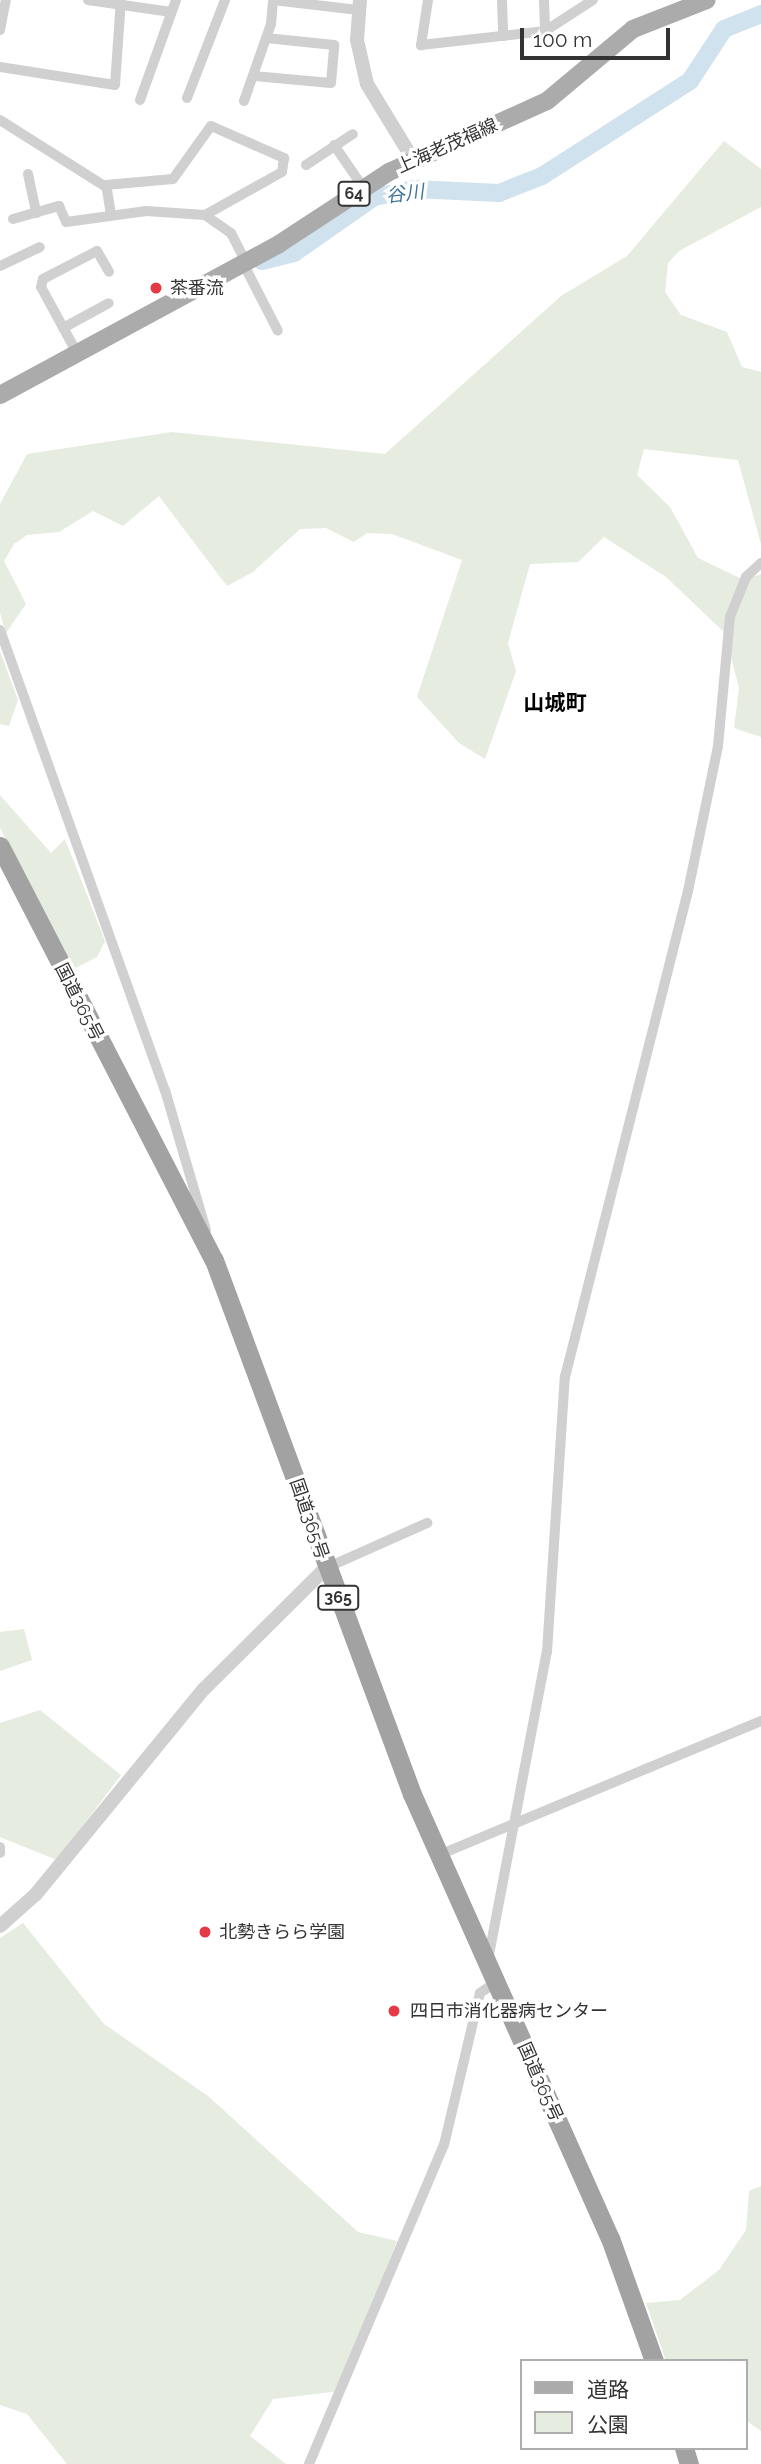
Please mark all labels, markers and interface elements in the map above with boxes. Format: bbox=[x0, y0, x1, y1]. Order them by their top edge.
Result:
scale bar bbox=[523, 14, 674, 58]
text: 100 m bbox=[533, 27, 592, 52]
street label: 上海老茂福線 bbox=[393, 114, 501, 178]
water label: 谷川 bbox=[385, 180, 425, 208]
road number: 64 bbox=[336, 182, 372, 206]
place label: 茶番流 bbox=[170, 277, 224, 299]
marker: 茶番流 bbox=[148, 280, 164, 296]
district label: 山城町 bbox=[524, 690, 586, 716]
street label: 国道365号 bbox=[50, 960, 108, 1044]
street label: 国道365号 bbox=[285, 1476, 333, 1562]
road number: 365 bbox=[317, 1586, 359, 1610]
place label: 北勢きらら学園 bbox=[219, 1921, 345, 1943]
marker: 北勢きらら学園 bbox=[197, 1924, 213, 1940]
place label: 四日市消化器病センター bbox=[410, 2000, 608, 2022]
marker: 四日市消化器病センター bbox=[384, 2001, 404, 2021]
street label: 国道365号 bbox=[513, 2039, 567, 2125]
legend bbox=[520, 2359, 747, 2450]
text: 道路 bbox=[587, 2377, 629, 2402]
text: 公園 bbox=[587, 2412, 629, 2437]

